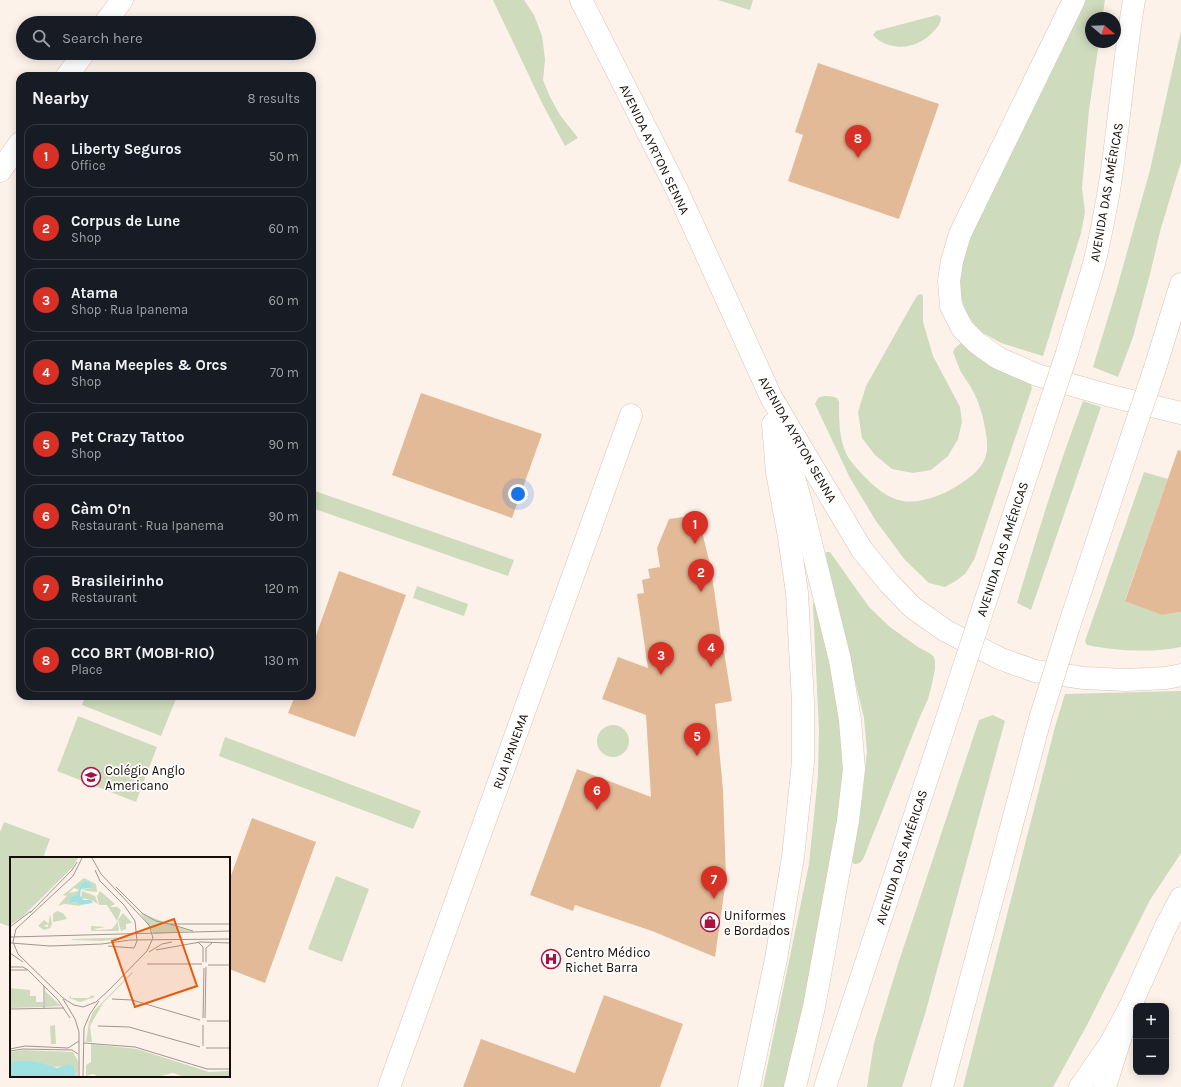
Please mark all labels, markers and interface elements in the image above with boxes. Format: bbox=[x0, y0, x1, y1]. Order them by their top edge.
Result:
north arrow bbox=[1085, 12, 1121, 48]
search box bbox=[16, 16, 316, 60]
icon: search bbox=[30, 27, 52, 49]
text: Search here bbox=[62, 29, 143, 47]
street label: AVENIDA AYRTON SENNA bbox=[616, 82, 693, 217]
text: Nearby bbox=[32, 88, 89, 108]
text: 8 results bbox=[247, 91, 300, 106]
street label: AVENIDA DAS AMÉRICAS bbox=[1085, 121, 1126, 263]
pin: 8 bbox=[845, 125, 871, 158]
text: Liberty Seguros bbox=[71, 140, 182, 158]
text: 1 bbox=[44, 149, 48, 164]
text: 50 m bbox=[269, 149, 299, 164]
text: Office bbox=[71, 158, 106, 173]
text: Corpus de Lune bbox=[71, 212, 180, 230]
text: 2 bbox=[42, 221, 50, 236]
text: 60 m bbox=[269, 221, 299, 236]
text: Shop bbox=[71, 230, 101, 245]
text: Atama bbox=[71, 284, 118, 302]
text: 3 bbox=[42, 293, 50, 308]
text: 60 m bbox=[269, 293, 299, 308]
text: Shop · Rua Ipanema bbox=[71, 302, 188, 317]
text: Mana Meeples & Orcs bbox=[71, 356, 227, 374]
text: 4 bbox=[42, 365, 50, 380]
text: 70 m bbox=[270, 365, 299, 380]
text: Shop bbox=[71, 374, 101, 389]
street label: AVENIDA AYRTON SENNA bbox=[755, 374, 840, 505]
text: Pet Crazy Tattoo bbox=[71, 428, 184, 446]
text: 5 bbox=[42, 437, 50, 452]
text: 90 m bbox=[268, 437, 299, 452]
text: Shop bbox=[71, 446, 101, 461]
street label: AVENIDA DAS AMÉRICAS bbox=[972, 479, 1031, 619]
your location bbox=[508, 484, 528, 504]
text: Càm O’n bbox=[71, 500, 131, 518]
text: 6 bbox=[42, 509, 50, 524]
text: 90 m bbox=[268, 509, 299, 524]
pin: 1 bbox=[682, 511, 708, 544]
text: Restaurant · Rua Ipanema bbox=[71, 518, 224, 533]
pin: 2 bbox=[688, 559, 714, 592]
text: Brasileirinho bbox=[71, 572, 164, 590]
text: 7 bbox=[43, 581, 49, 596]
text: 120 m bbox=[264, 581, 299, 596]
text: Restaurant bbox=[71, 590, 137, 605]
pin: 4 bbox=[698, 634, 724, 667]
pin: 3 bbox=[648, 642, 674, 675]
text: CCO BRT (MOBI-RIO) bbox=[71, 644, 215, 662]
text: 8 bbox=[42, 653, 50, 668]
text: 130 m bbox=[264, 653, 299, 668]
text: Place bbox=[71, 662, 102, 677]
street label: RUA IPANEMA bbox=[490, 711, 531, 791]
pin: 5 bbox=[684, 723, 710, 756]
place label: Colégio Anglo Americano bbox=[105, 763, 185, 793]
school or university icon: Colégio Anglo Americano bbox=[80, 766, 102, 788]
pin: 6 bbox=[584, 777, 610, 810]
street label: AVENIDA DAS AMÉRICAS bbox=[871, 787, 930, 927]
inset map bbox=[10, 857, 230, 1077]
pin: 7 bbox=[701, 866, 727, 899]
place label: Uniformes e Bordados bbox=[724, 908, 790, 938]
shop icon: Uniformes e Bordados bbox=[699, 911, 721, 933]
place label: Centro Médico Richet Barra bbox=[565, 945, 650, 975]
hospital icon: Centro Médico Richet Barra bbox=[540, 948, 562, 970]
map controls bbox=[1133, 1003, 1169, 1075]
button: + bbox=[1133, 1003, 1169, 1039]
button: − bbox=[1133, 1039, 1169, 1075]

